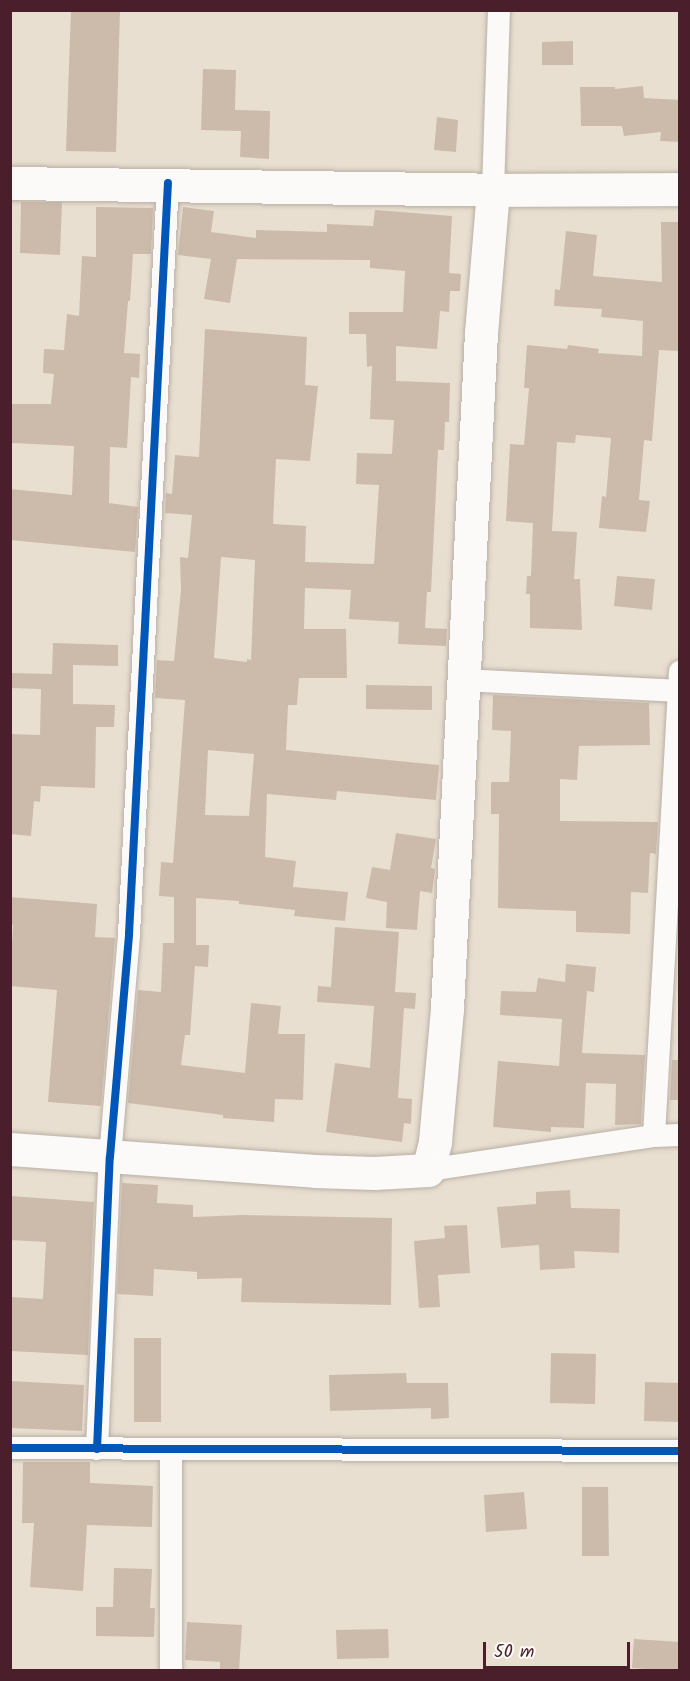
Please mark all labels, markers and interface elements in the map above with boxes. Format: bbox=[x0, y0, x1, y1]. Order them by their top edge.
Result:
scale bar bbox=[486, 1630, 633, 1668]
text: 50 m bbox=[494, 1638, 534, 1667]

